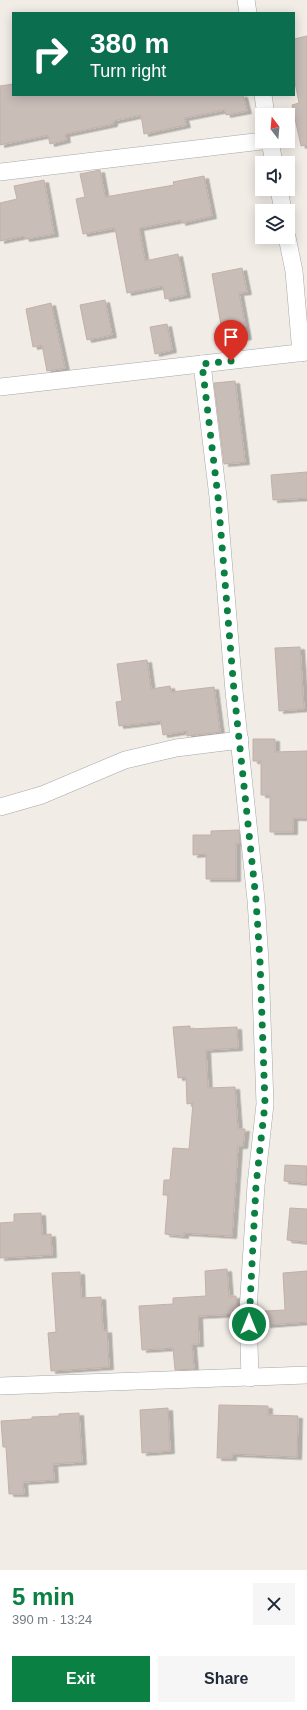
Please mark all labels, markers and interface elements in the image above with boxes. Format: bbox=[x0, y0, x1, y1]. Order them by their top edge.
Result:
icon: right bbox=[24, 28, 76, 80]
text: 380 m bbox=[90, 28, 169, 59]
text: Turn right bbox=[90, 61, 166, 81]
north arrow bbox=[255, 108, 295, 148]
map controls bbox=[255, 108, 295, 244]
button: sound bbox=[255, 156, 295, 196]
button: layers bbox=[255, 204, 295, 244]
pin bbox=[214, 320, 248, 361]
icon: arrive bbox=[220, 326, 242, 348]
position arrow bbox=[228, 1303, 270, 1345]
text: 5 min bbox=[12, 1583, 75, 1610]
button: close bbox=[253, 1583, 295, 1625]
text: 390 m · 13:24 bbox=[12, 1612, 92, 1627]
button: Exit bbox=[12, 1656, 150, 1702]
button: Share bbox=[158, 1656, 295, 1702]

